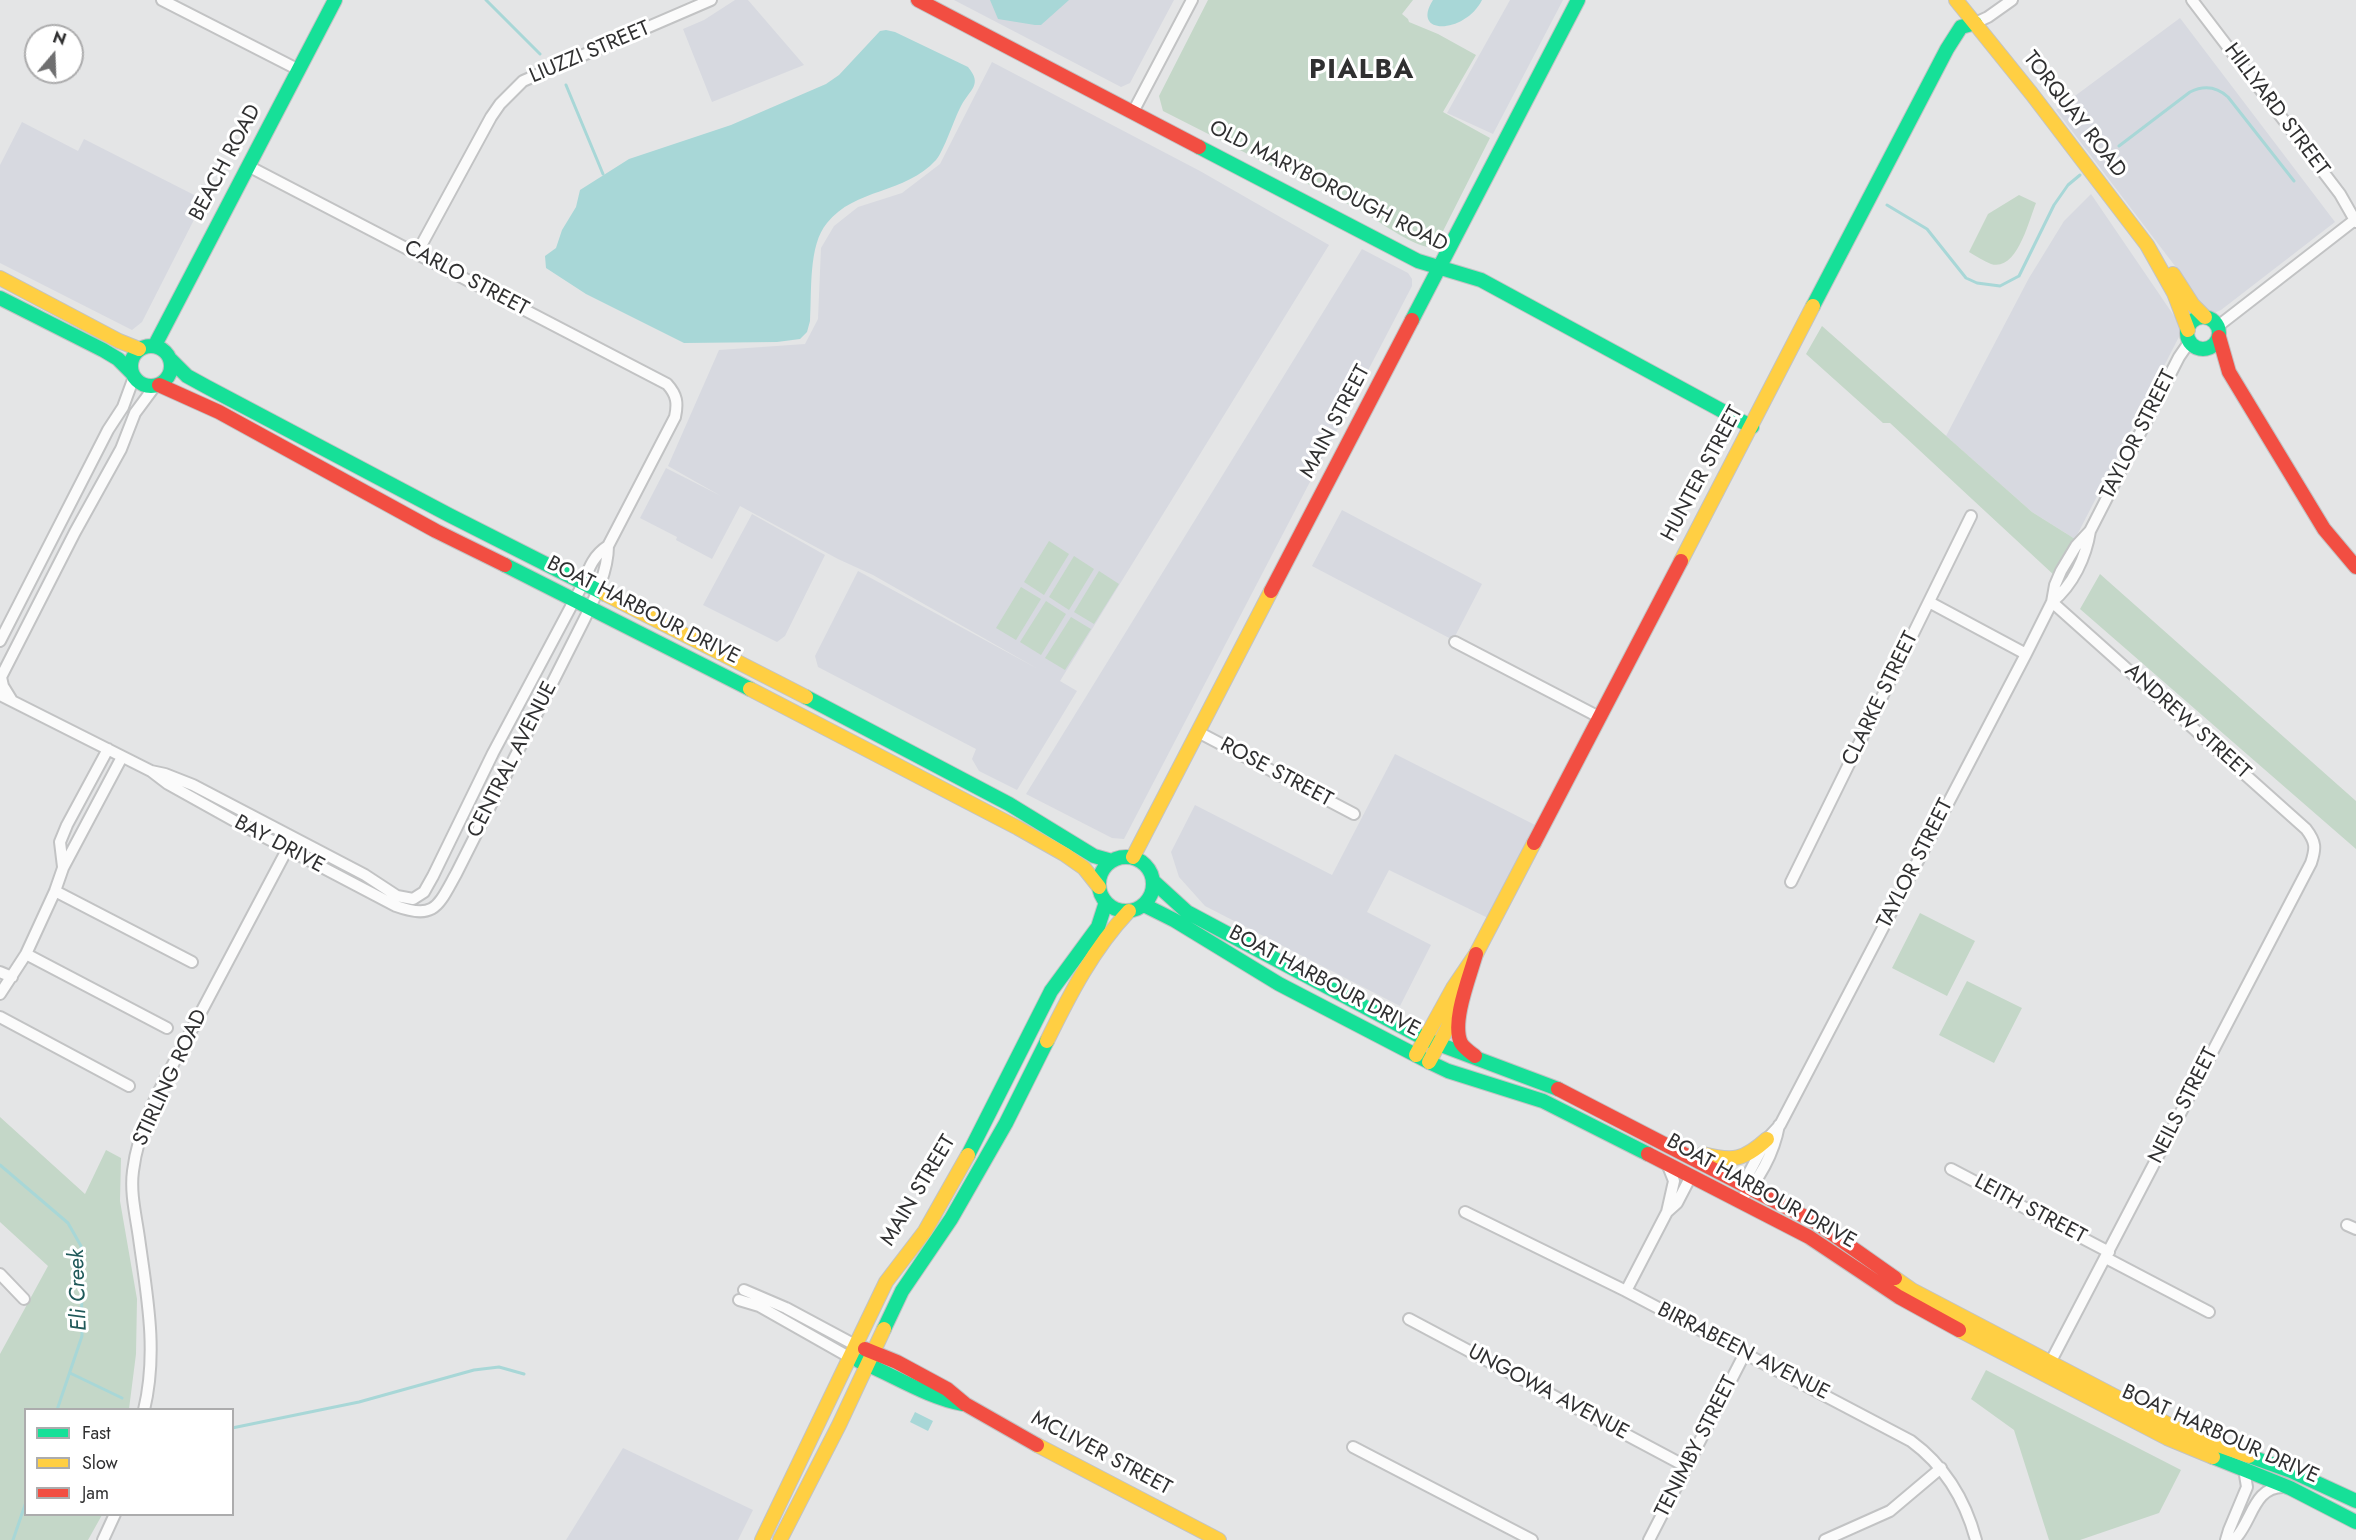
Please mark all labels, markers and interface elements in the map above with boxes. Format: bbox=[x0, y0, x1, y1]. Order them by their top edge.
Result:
street label: LIUZZI STREET bbox=[526, 16, 654, 90]
north arrow bbox=[24, 24, 84, 84]
text: N bbox=[50, 25, 69, 51]
street label: HILLYARD STREET bbox=[2218, 39, 2334, 181]
street label: TORQUAY ROAD bbox=[2017, 47, 2131, 183]
district label: PIALBA bbox=[1309, 55, 1415, 87]
street label: BEACH ROAD bbox=[185, 101, 267, 225]
street label: OLD MARYBOROUGH ROAD bbox=[1205, 116, 1451, 258]
street label: CARLO STREET bbox=[399, 236, 533, 322]
street label: MAIN STREET bbox=[1296, 361, 1376, 483]
street label: TAYLOR STREET bbox=[2096, 366, 2182, 504]
street label: HUNTER STREET bbox=[1657, 402, 1749, 546]
street label: BOAT HARBOUR DRIVE bbox=[542, 551, 744, 671]
street label: CLARKE STREET bbox=[1838, 628, 1924, 770]
street label: ANDREW STREET bbox=[2119, 659, 2255, 785]
street label: CENTRAL AVENUE bbox=[463, 678, 563, 842]
street label: ROSE STREET bbox=[1216, 733, 1336, 813]
street label: TAYLOR STREET bbox=[1873, 795, 1959, 933]
street label: BAY DRIVE bbox=[230, 811, 328, 879]
street label: BOAT HARBOUR DRIVE bbox=[1224, 921, 1424, 1043]
street label: STIRLING ROAD bbox=[128, 1006, 214, 1150]
street label: NEILS STREET bbox=[2144, 1044, 2224, 1168]
street label: BOAT HARBOUR DRIVE bbox=[1662, 1129, 1860, 1255]
street label: MAIN STREET bbox=[876, 1131, 962, 1251]
street label: LEITH STREET bbox=[1970, 1170, 2090, 1250]
water label: Eli Creek bbox=[64, 1249, 94, 1331]
street label: BIRRABEEN AVENUE bbox=[1653, 1298, 1833, 1406]
street label: UNGOWA AVENUE bbox=[1463, 1340, 1633, 1446]
street label: TENIMBY STREET bbox=[1651, 1372, 1743, 1522]
street label: BOAT HARBOUR DRIVE bbox=[2118, 1380, 2322, 1490]
street label: MCLIVER STREET bbox=[1026, 1406, 1176, 1502]
legend bbox=[24, 1408, 234, 1516]
text: Fast bbox=[82, 1420, 111, 1446]
text: Slow bbox=[82, 1450, 118, 1476]
text: Jam bbox=[82, 1480, 109, 1506]

